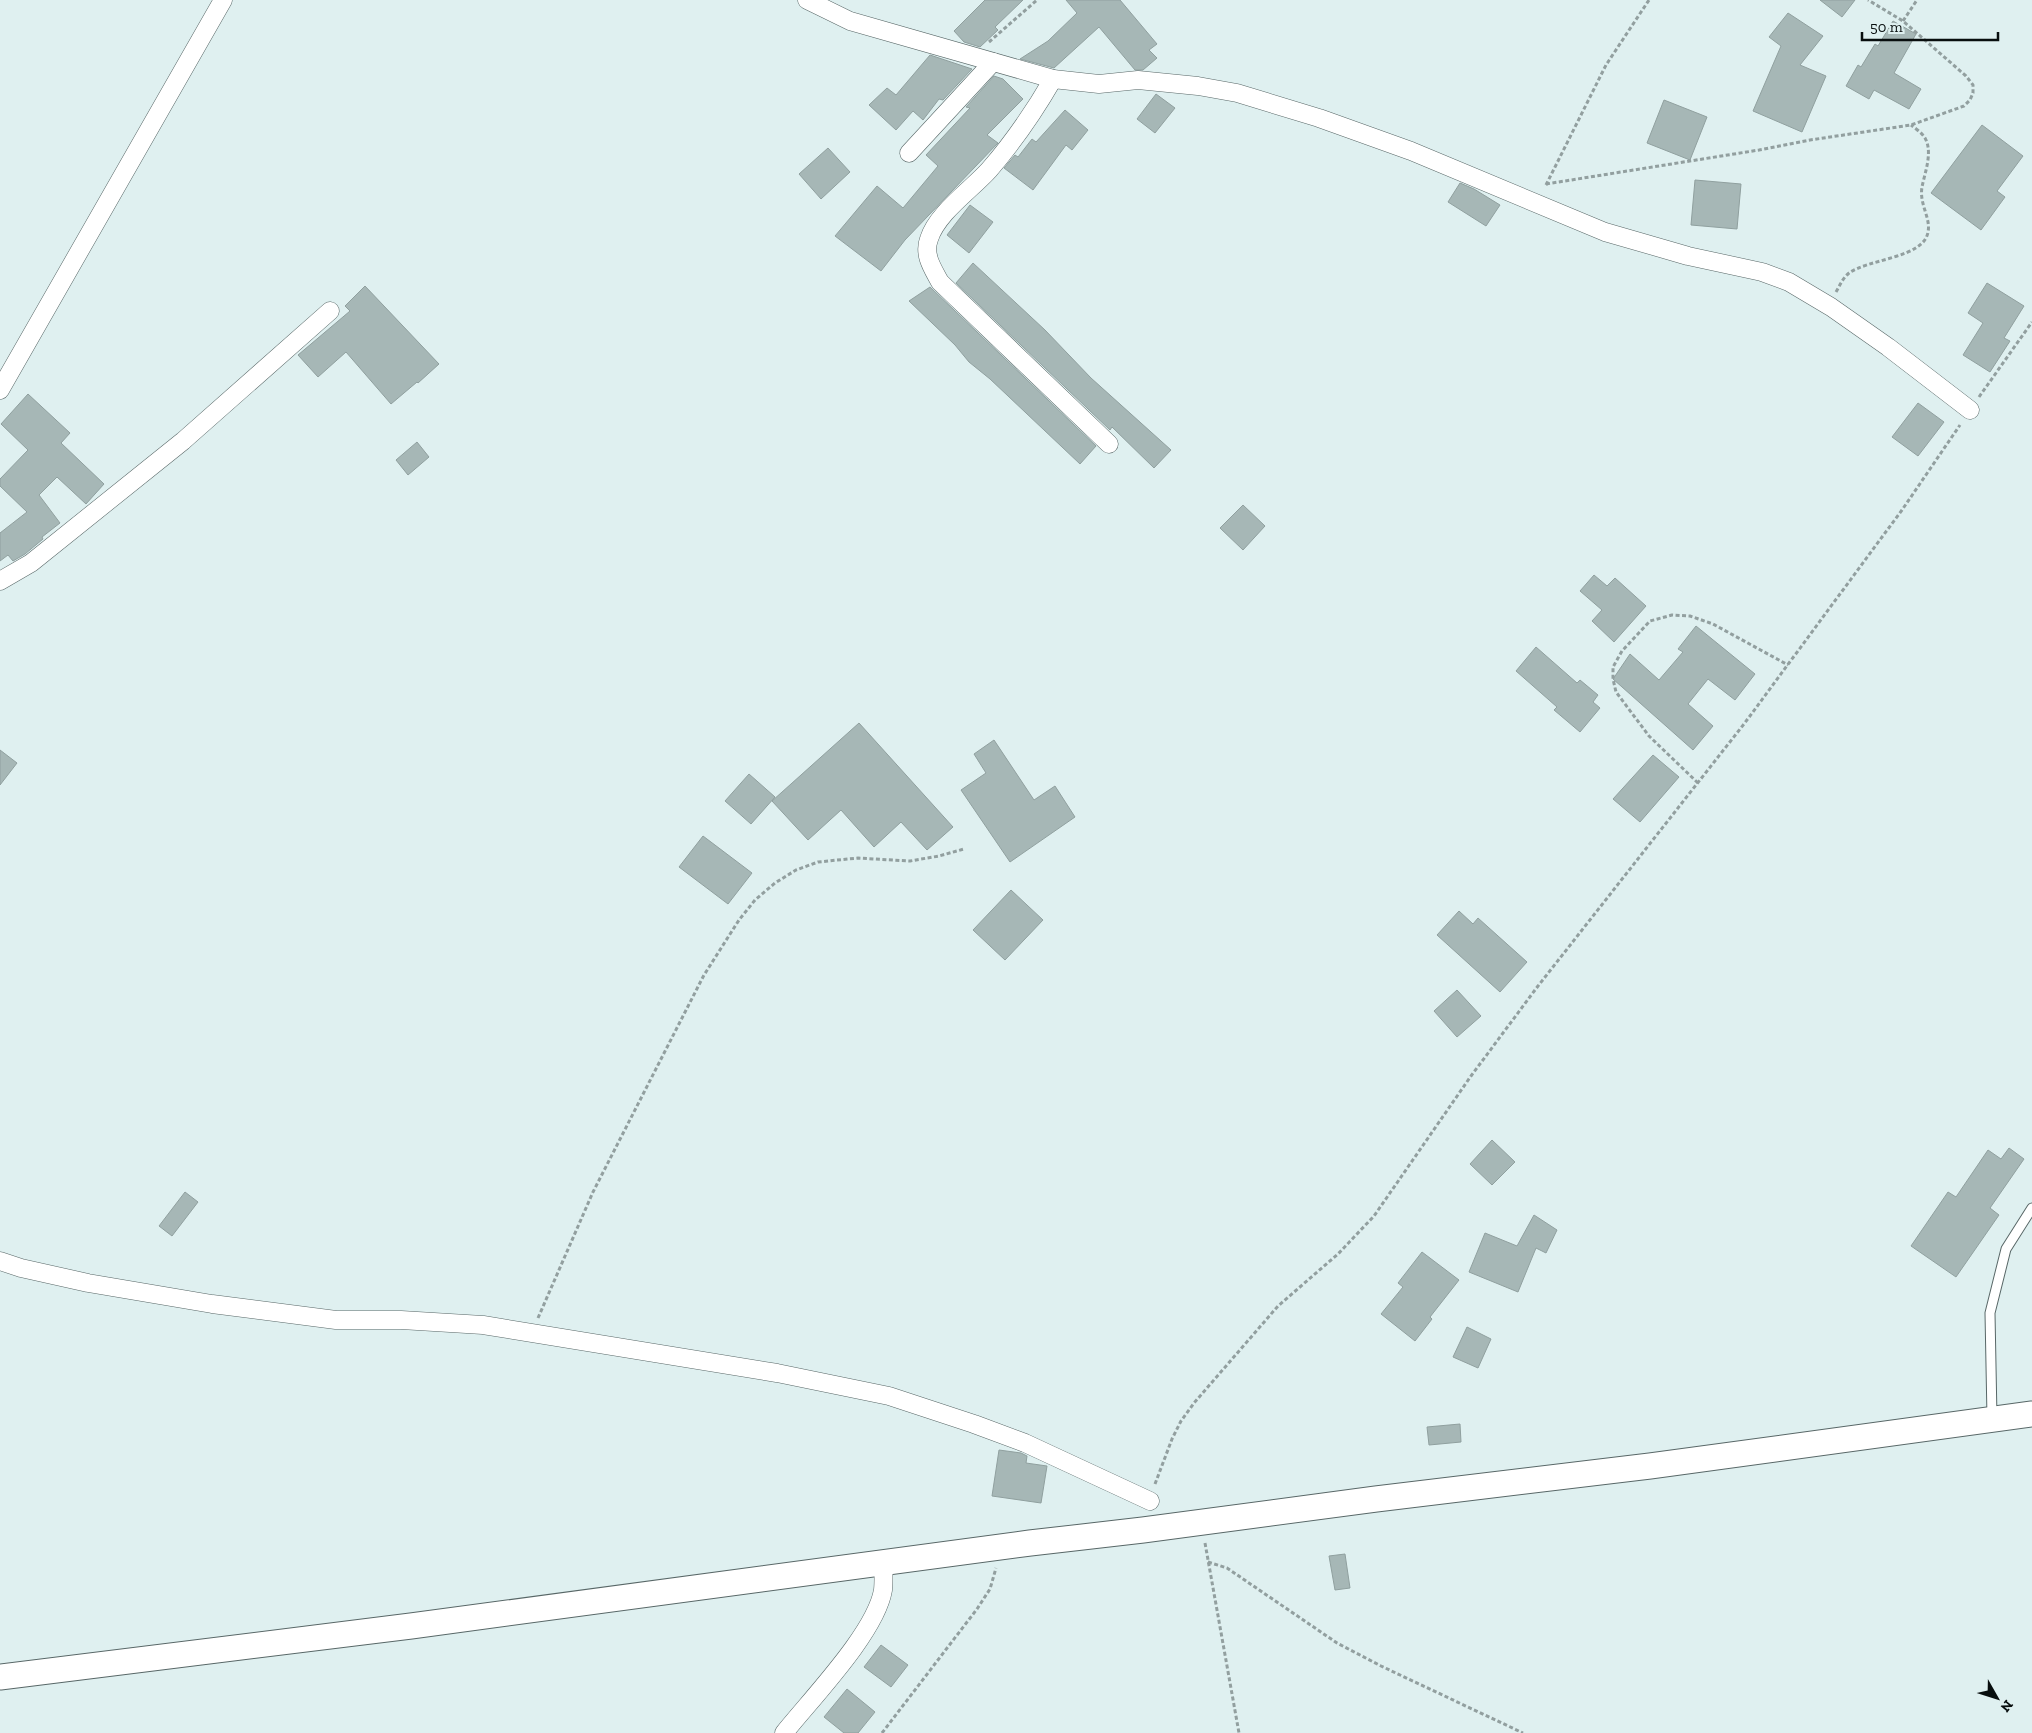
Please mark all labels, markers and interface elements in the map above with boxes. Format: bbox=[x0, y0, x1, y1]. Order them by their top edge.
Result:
scale bar bbox=[1862, 10, 1998, 42]
text: 50 m bbox=[1870, 18, 1903, 36]
north arrow bbox=[1972, 1673, 2022, 1723]
text: N bbox=[1997, 1696, 2017, 1716]

